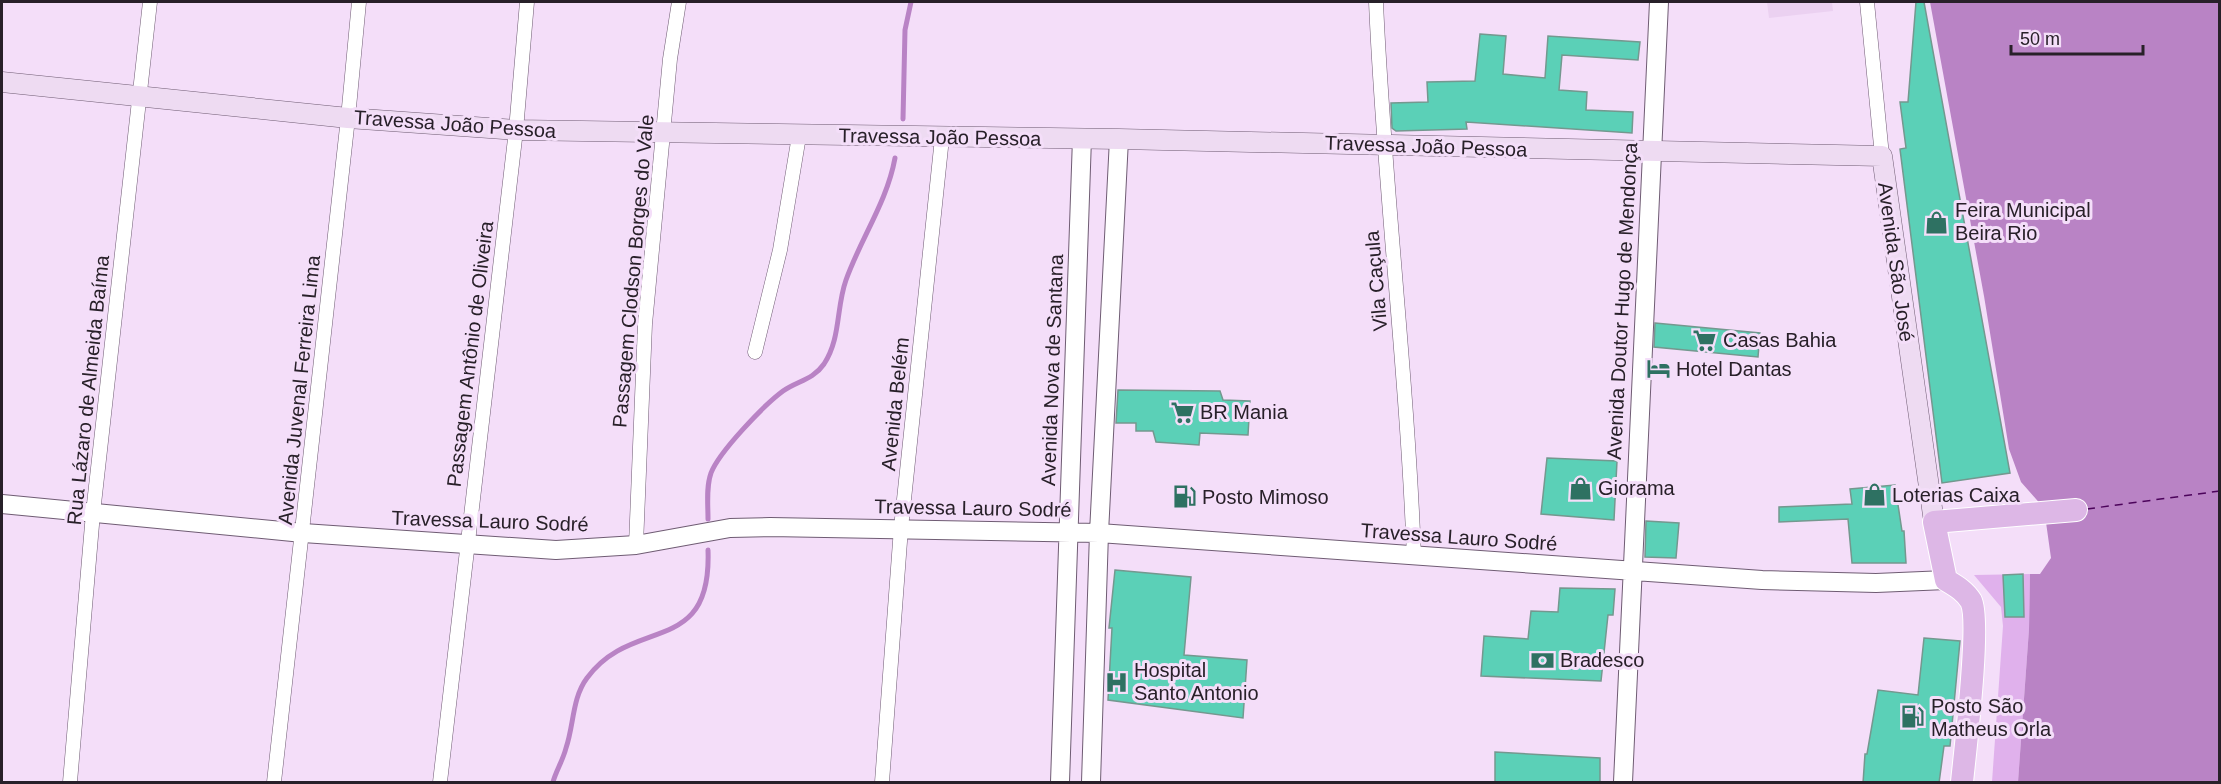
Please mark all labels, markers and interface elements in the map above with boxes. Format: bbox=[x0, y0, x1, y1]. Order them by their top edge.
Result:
scale bar bbox=[2011, 18, 2143, 56]
text: 50 m bbox=[2020, 29, 2060, 49]
street label: Travessa João Pessoa bbox=[353, 106, 558, 142]
street label: Passagem Clodson Borges do Vale bbox=[608, 114, 658, 428]
street label: Travessa João Pessoa bbox=[838, 124, 1042, 150]
street label: Travessa João Pessoa bbox=[1324, 131, 1529, 161]
street label: Avenida Doutor Hugo de Mendonça bbox=[1603, 141, 1641, 460]
street label: Avenida São José bbox=[1874, 181, 1918, 343]
place label: Feira Municipal Beira Rio bbox=[1955, 199, 2091, 244]
shop icon: Feira Municipal Beira Rio bbox=[1924, 209, 1950, 235]
street label: Passagem Antônio de Oliveira bbox=[443, 219, 497, 488]
street label: Vila Caçula bbox=[1361, 229, 1391, 332]
street label: Rua Lázaro de Almeida Baíma bbox=[63, 253, 113, 526]
street label: Avenida Juvenal Ferreira Lima bbox=[274, 253, 324, 526]
street label: Avenida Nova de Santana bbox=[1037, 253, 1067, 486]
supermarket icon: Casas Bahia bbox=[1692, 327, 1718, 353]
place label: Casas Bahia bbox=[1723, 329, 1837, 351]
street label: Avenida Belém bbox=[877, 336, 913, 472]
hotel icon: Hotel Dantas bbox=[1645, 356, 1671, 382]
place label: Hotel Dantas bbox=[1676, 358, 1792, 380]
supermarket icon: BR Mania bbox=[1169, 399, 1195, 425]
place label: BR Mania bbox=[1200, 401, 1289, 423]
shop icon: Giorama bbox=[1567, 475, 1593, 501]
place label: Giorama bbox=[1598, 477, 1676, 499]
shop icon: Loterias Caixa bbox=[1861, 482, 1887, 508]
fuel station icon: Posto Mimoso bbox=[1171, 484, 1197, 510]
place label: Loterias Caixa bbox=[1892, 484, 2021, 506]
place label: Posto Mimoso bbox=[1202, 486, 1329, 508]
street label: Travessa Lauro Sodré bbox=[874, 495, 1072, 521]
street label: Travessa Lauro Sodré bbox=[391, 507, 589, 535]
street label: Travessa Lauro Sodré bbox=[1360, 519, 1558, 555]
bank icon: Bradesco bbox=[1529, 647, 1555, 673]
place label: Bradesco bbox=[1560, 649, 1645, 671]
place label: Hospital Santo Antonio bbox=[1134, 659, 1259, 704]
hospital icon: Hospital Santo Antonio bbox=[1103, 669, 1129, 695]
place label: Posto São Matheus Orla bbox=[1931, 695, 2052, 740]
fuel station icon: Posto São Matheus Orla bbox=[1900, 704, 1926, 730]

